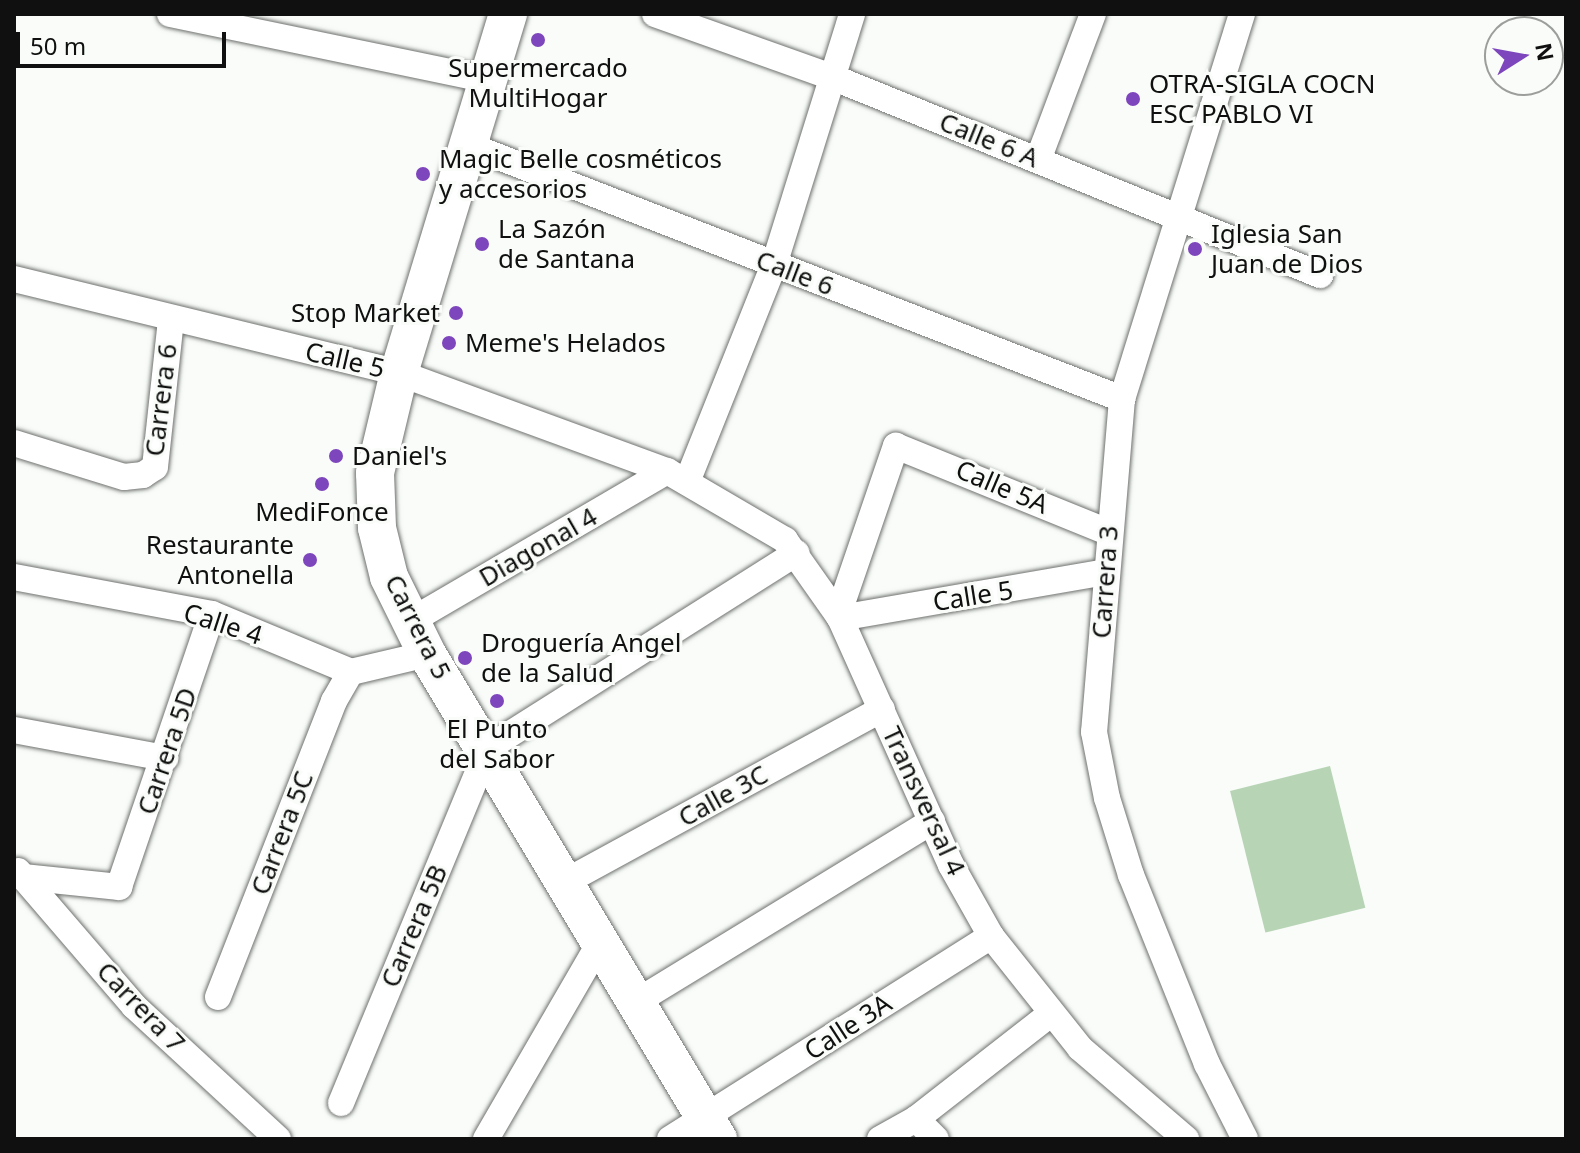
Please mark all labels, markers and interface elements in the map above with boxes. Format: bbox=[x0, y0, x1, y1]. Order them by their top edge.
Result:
scale bar bbox=[20, 16, 230, 66]
north arrow bbox=[1484, 16, 1564, 96]
text: 50 m bbox=[30, 29, 86, 62]
marker: Supermercado MultiHogar bbox=[529, 31, 547, 49]
text: N bbox=[1529, 40, 1562, 63]
place label: Supermercado MultiHogar bbox=[448, 52, 628, 114]
place label: OTRA-SIGLA COCN ESC PABLO VI bbox=[1149, 68, 1376, 130]
marker: OTRA-SIGLA COCN ESC PABLO VI bbox=[1124, 90, 1142, 108]
street label: Calle 6 A bbox=[935, 106, 1043, 174]
place label: Magic Belle cosméticos y accesorios bbox=[439, 143, 722, 204]
marker: Magic Belle cosméticos y accesorios bbox=[414, 165, 432, 183]
place label: La Sazón de Santana bbox=[498, 213, 635, 274]
place label: Iglesia San Juan de Dios bbox=[1211, 218, 1363, 280]
marker: La Sazón de Santana bbox=[473, 235, 491, 253]
marker: Iglesia San Juan de Dios bbox=[1186, 240, 1204, 258]
street label: Calle 6 bbox=[752, 244, 838, 302]
place label: Stop Market bbox=[291, 297, 440, 329]
marker: Stop Market bbox=[447, 304, 465, 322]
place label: Meme's Helados bbox=[465, 327, 666, 359]
marker: Meme's Helados bbox=[440, 334, 458, 352]
street label: Calle 5 bbox=[302, 336, 388, 384]
street label: Carrera 6 bbox=[139, 342, 183, 458]
place label: Daniel's bbox=[352, 440, 447, 472]
marker: Daniel's bbox=[327, 447, 345, 465]
street label: Calle 5A bbox=[951, 454, 1053, 520]
marker: MediFonce bbox=[313, 475, 331, 493]
place label: MediFonce bbox=[255, 496, 389, 528]
street label: Diagonal 4 bbox=[473, 501, 603, 593]
street label: Carrera 3 bbox=[1085, 525, 1125, 639]
place label: Restaurante Antonella bbox=[146, 529, 294, 590]
marker: Restaurante Antonella bbox=[301, 551, 319, 569]
street label: Carrera 5 bbox=[378, 570, 458, 684]
street label: Calle 5 bbox=[931, 574, 1015, 618]
street label: Calle 4 bbox=[180, 597, 266, 651]
place label: Droguería Angel de la Salud bbox=[481, 627, 681, 688]
marker: Droguería Angel de la Salud bbox=[456, 649, 474, 667]
street label: Carrera 5D bbox=[131, 683, 203, 819]
marker: El Punto del Sabor bbox=[488, 692, 506, 710]
place label: El Punto del Sabor bbox=[439, 713, 555, 774]
street label: Transversal 4 bbox=[876, 722, 972, 880]
street label: Calle 3C bbox=[673, 759, 773, 833]
street label: Carrera 5C bbox=[244, 767, 320, 899]
street label: Carrera 5B bbox=[374, 860, 454, 992]
street label: Carrera 7 bbox=[91, 955, 191, 1059]
street label: Calle 3A bbox=[799, 987, 897, 1067]

